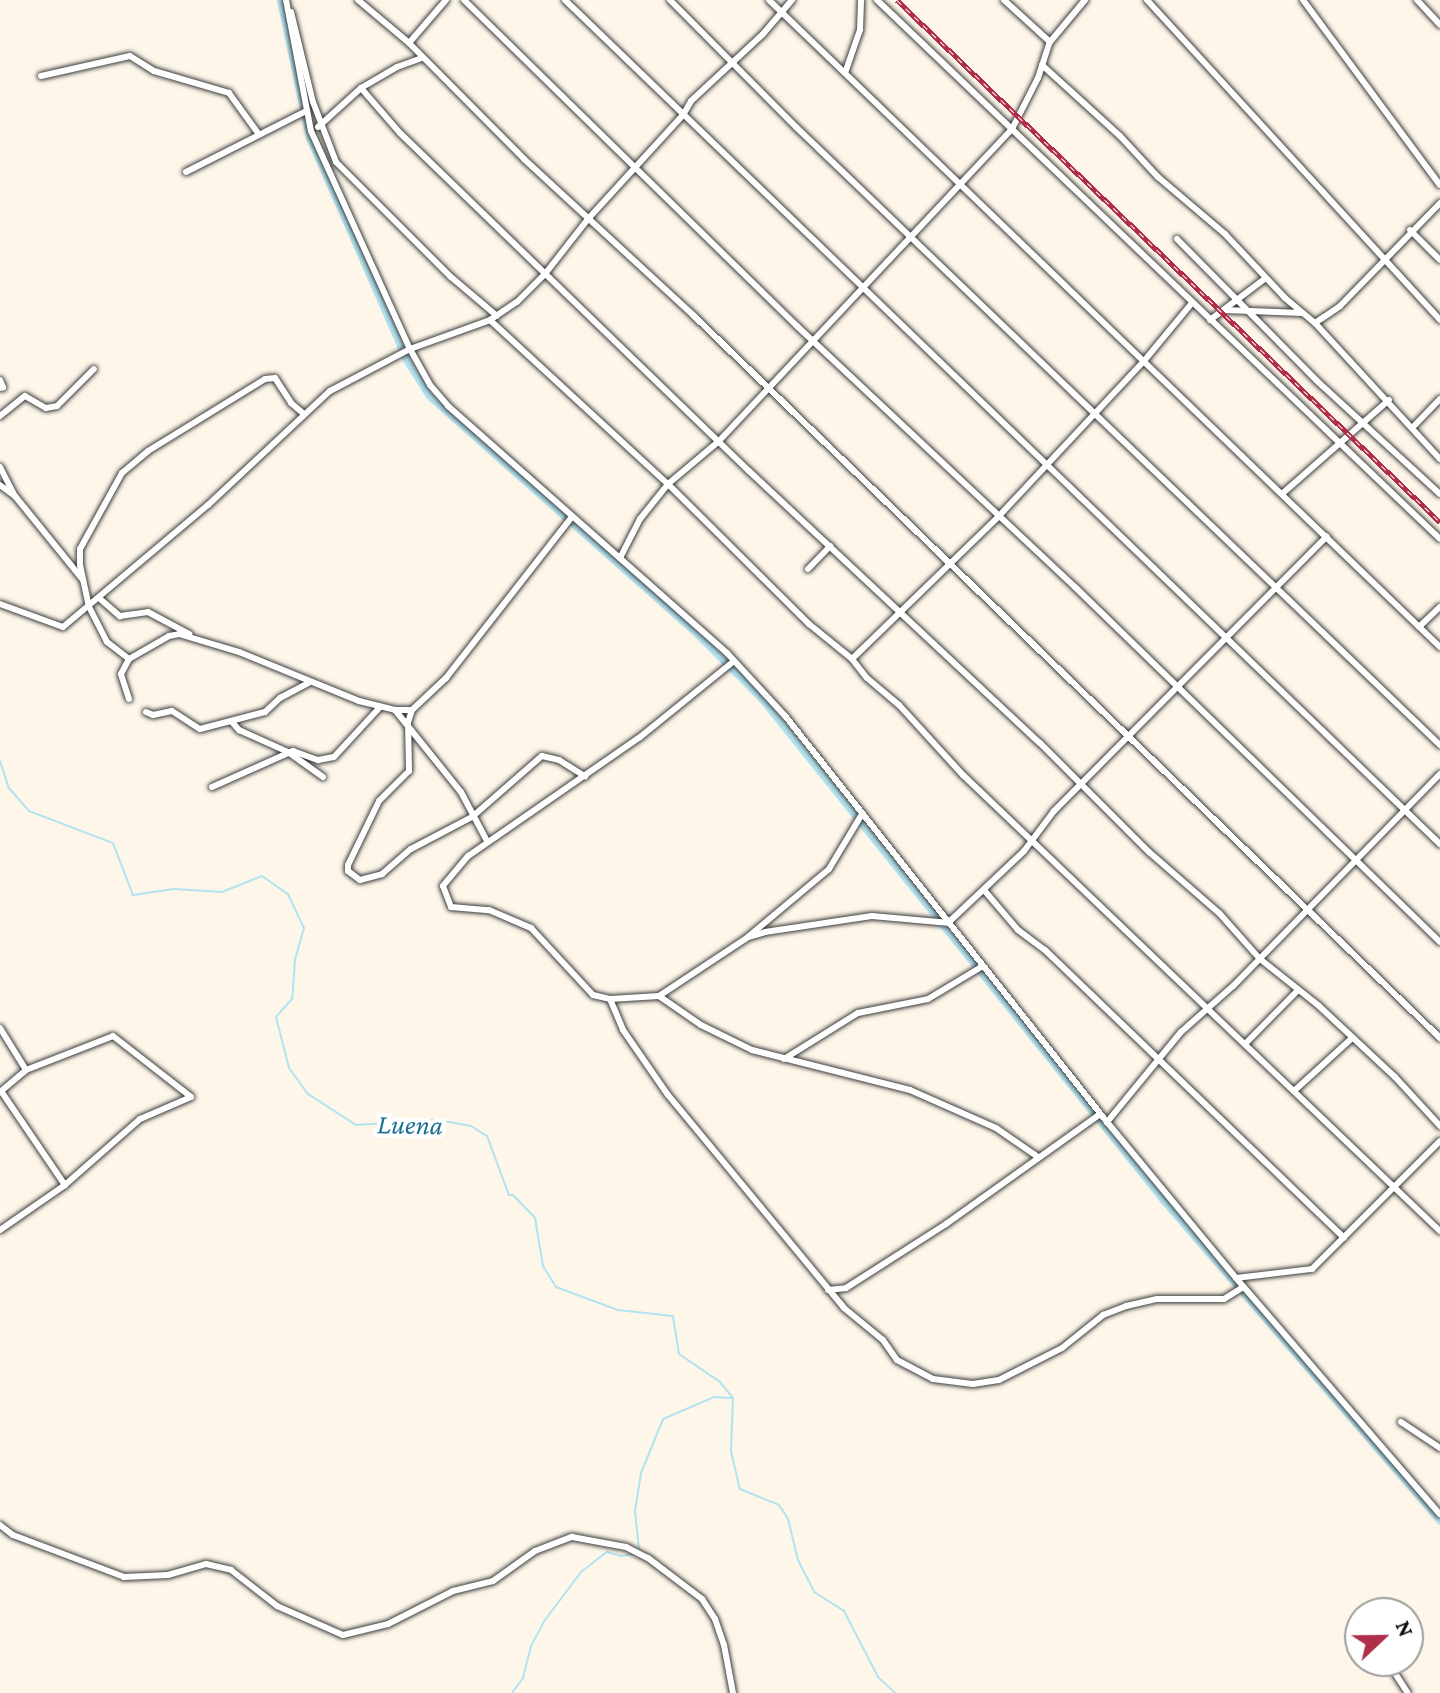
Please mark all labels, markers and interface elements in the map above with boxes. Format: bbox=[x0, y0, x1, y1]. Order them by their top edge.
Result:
water label: Luena bbox=[377, 1108, 443, 1142]
north arrow bbox=[1344, 1597, 1424, 1677]
text: N bbox=[1390, 1617, 1419, 1640]

